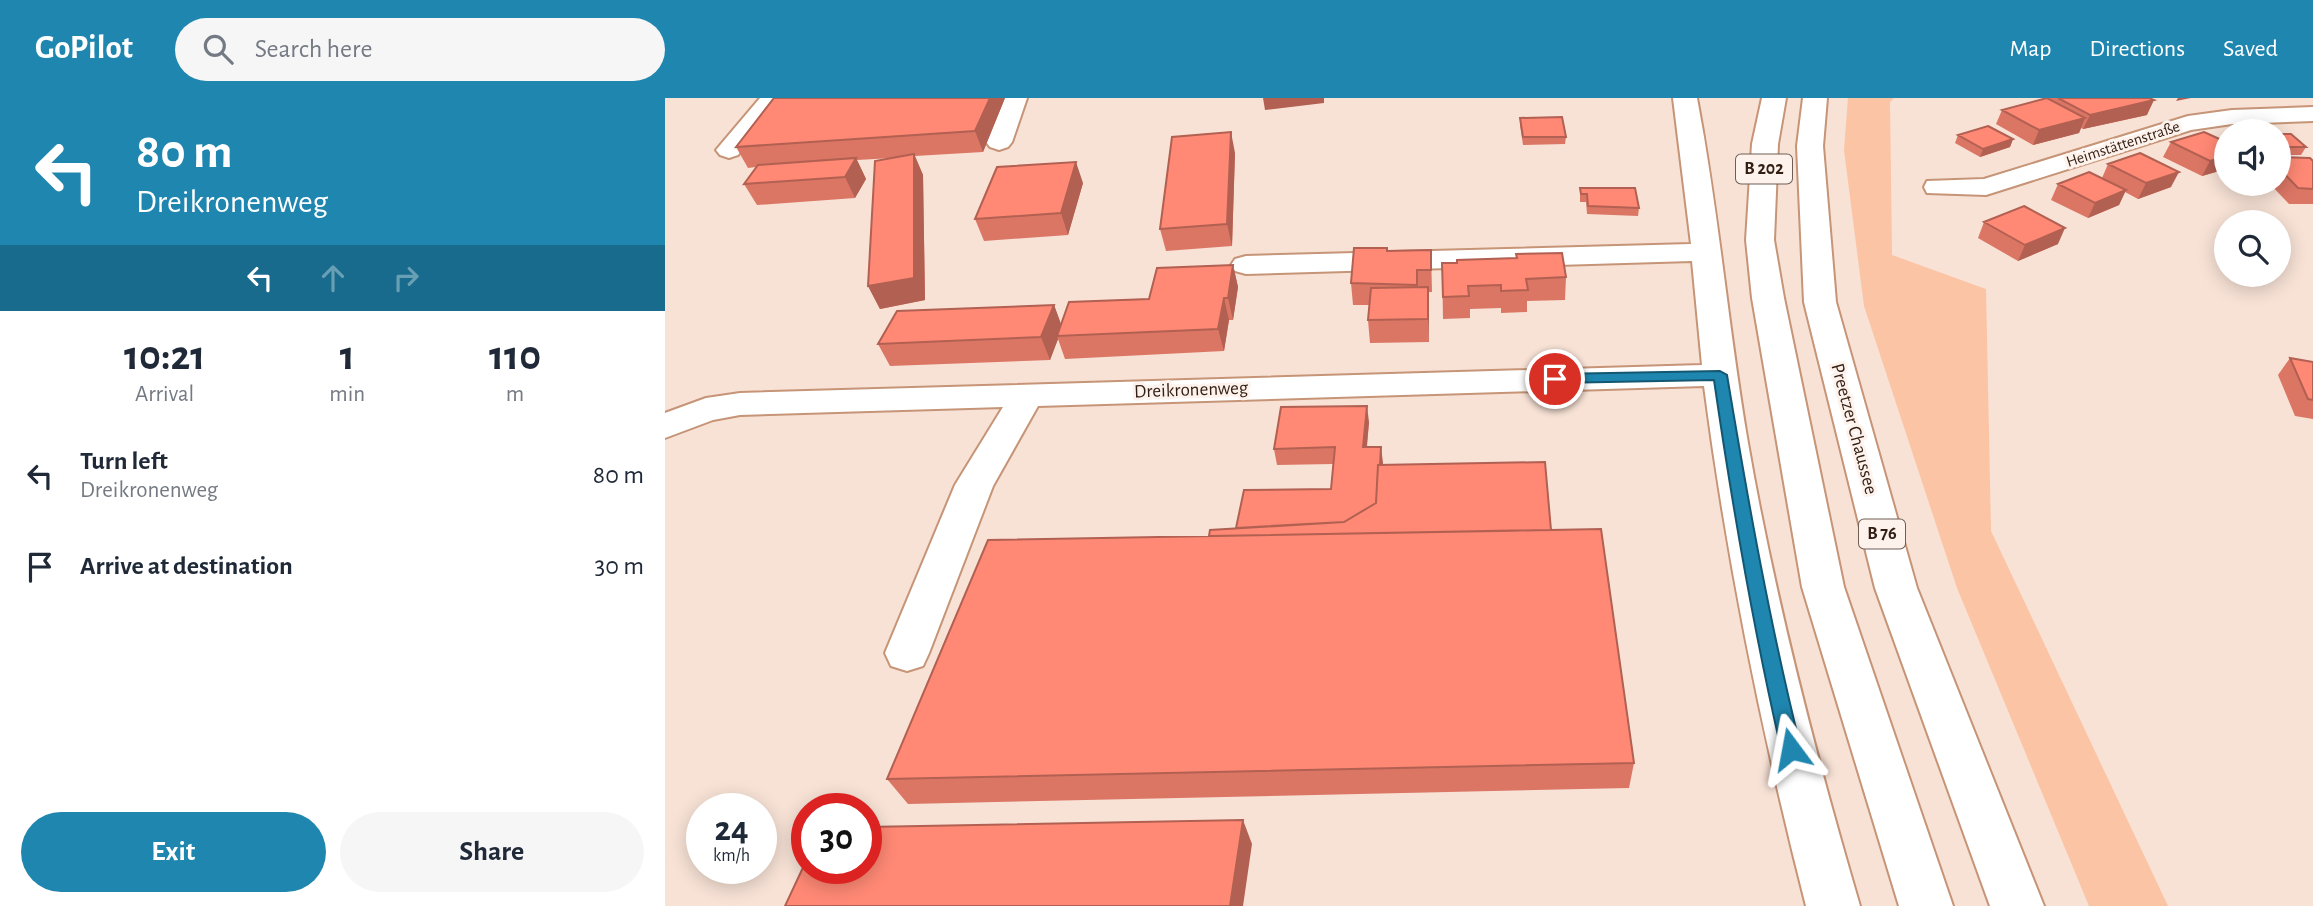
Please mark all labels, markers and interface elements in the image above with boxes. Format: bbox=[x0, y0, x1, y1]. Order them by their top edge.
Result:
search box bbox=[175, 18, 665, 81]
icon: search bbox=[199, 30, 237, 68]
text: GoPilot bbox=[35, 32, 133, 65]
text: Search here bbox=[255, 36, 372, 62]
text: Map bbox=[2009, 37, 2051, 61]
text: Directions bbox=[2089, 37, 2185, 61]
text: Saved bbox=[2223, 37, 2278, 61]
street label: Heimstättenstraße bbox=[2064, 118, 2182, 170]
map controls bbox=[2214, 119, 2291, 287]
button: sound bbox=[2214, 119, 2291, 196]
icon: left bbox=[21, 126, 112, 217]
text: 80 m bbox=[136, 128, 233, 177]
road number: B 202 bbox=[1736, 154, 1792, 184]
text: Dreikronenweg bbox=[136, 186, 328, 218]
button: search bbox=[2214, 210, 2291, 287]
icon: left bbox=[241, 259, 279, 297]
icon: ahead bbox=[314, 259, 352, 297]
icon: right bbox=[387, 259, 425, 297]
text: 10:21 bbox=[124, 335, 205, 377]
text: 1 bbox=[340, 335, 355, 377]
text: 110 bbox=[489, 335, 541, 377]
pin bbox=[1525, 349, 1585, 409]
icon: arrive bbox=[1536, 360, 1574, 398]
street label: Preetzer Chaussee bbox=[1827, 361, 1881, 497]
street label: Dreikronenweg bbox=[1134, 378, 1249, 401]
text: Arrival bbox=[135, 383, 194, 406]
text: min bbox=[329, 383, 365, 406]
text: m bbox=[506, 383, 524, 406]
text: Turn left bbox=[80, 448, 168, 474]
icon: left bbox=[21, 457, 59, 495]
text: 80 m bbox=[593, 462, 644, 488]
text: Dreikronenweg bbox=[80, 479, 218, 502]
road number: B 76 bbox=[1859, 520, 1905, 548]
icon: arrive bbox=[21, 548, 59, 586]
text: Arrive at destination bbox=[80, 553, 293, 579]
text: 30 m bbox=[594, 553, 644, 579]
position arrow bbox=[1754, 712, 1828, 786]
speed limit sign: 30 bbox=[791, 793, 882, 884]
button: Exit bbox=[21, 812, 326, 892]
button: Share bbox=[340, 812, 644, 892]
text: 24 bbox=[714, 812, 749, 847]
text: km/h bbox=[713, 847, 750, 865]

